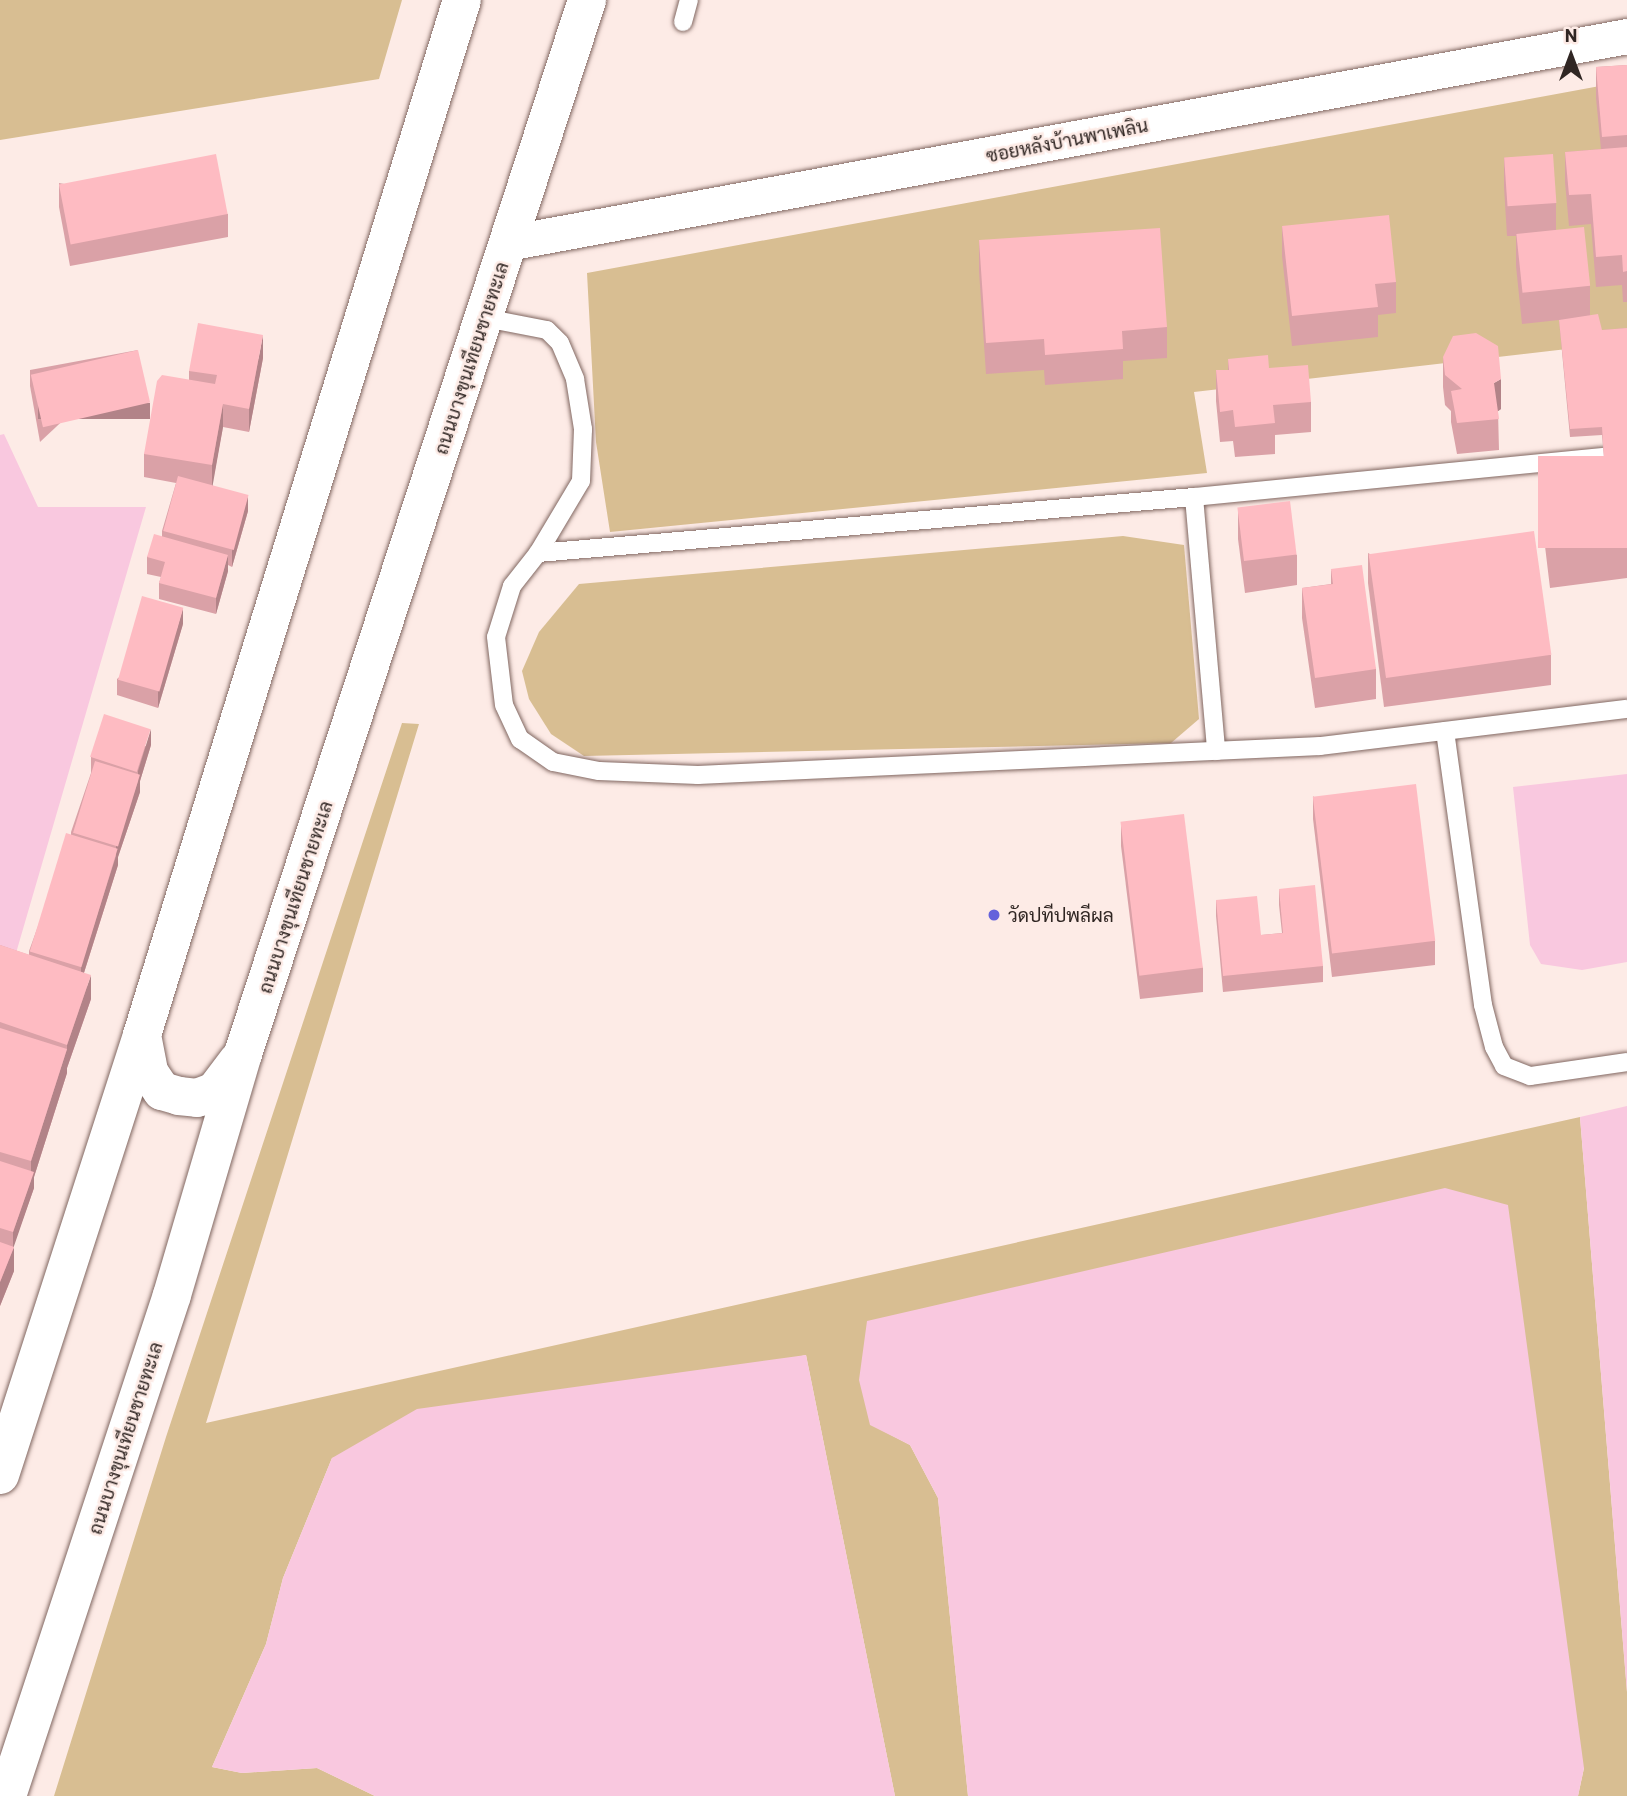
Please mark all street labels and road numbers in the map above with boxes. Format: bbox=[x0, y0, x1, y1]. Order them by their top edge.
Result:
street label: ซอยหลังบ้านพาเพลิน bbox=[984, 113, 1150, 167]
street label: ถนนบางขุนเทียนชายทะเล bbox=[429, 259, 513, 457]
street label: ถนนบางขุนเทียนชายทะเล bbox=[253, 798, 337, 996]
street label: ถนนบางขุนเทียนชายทะเล bbox=[83, 1339, 167, 1537]

